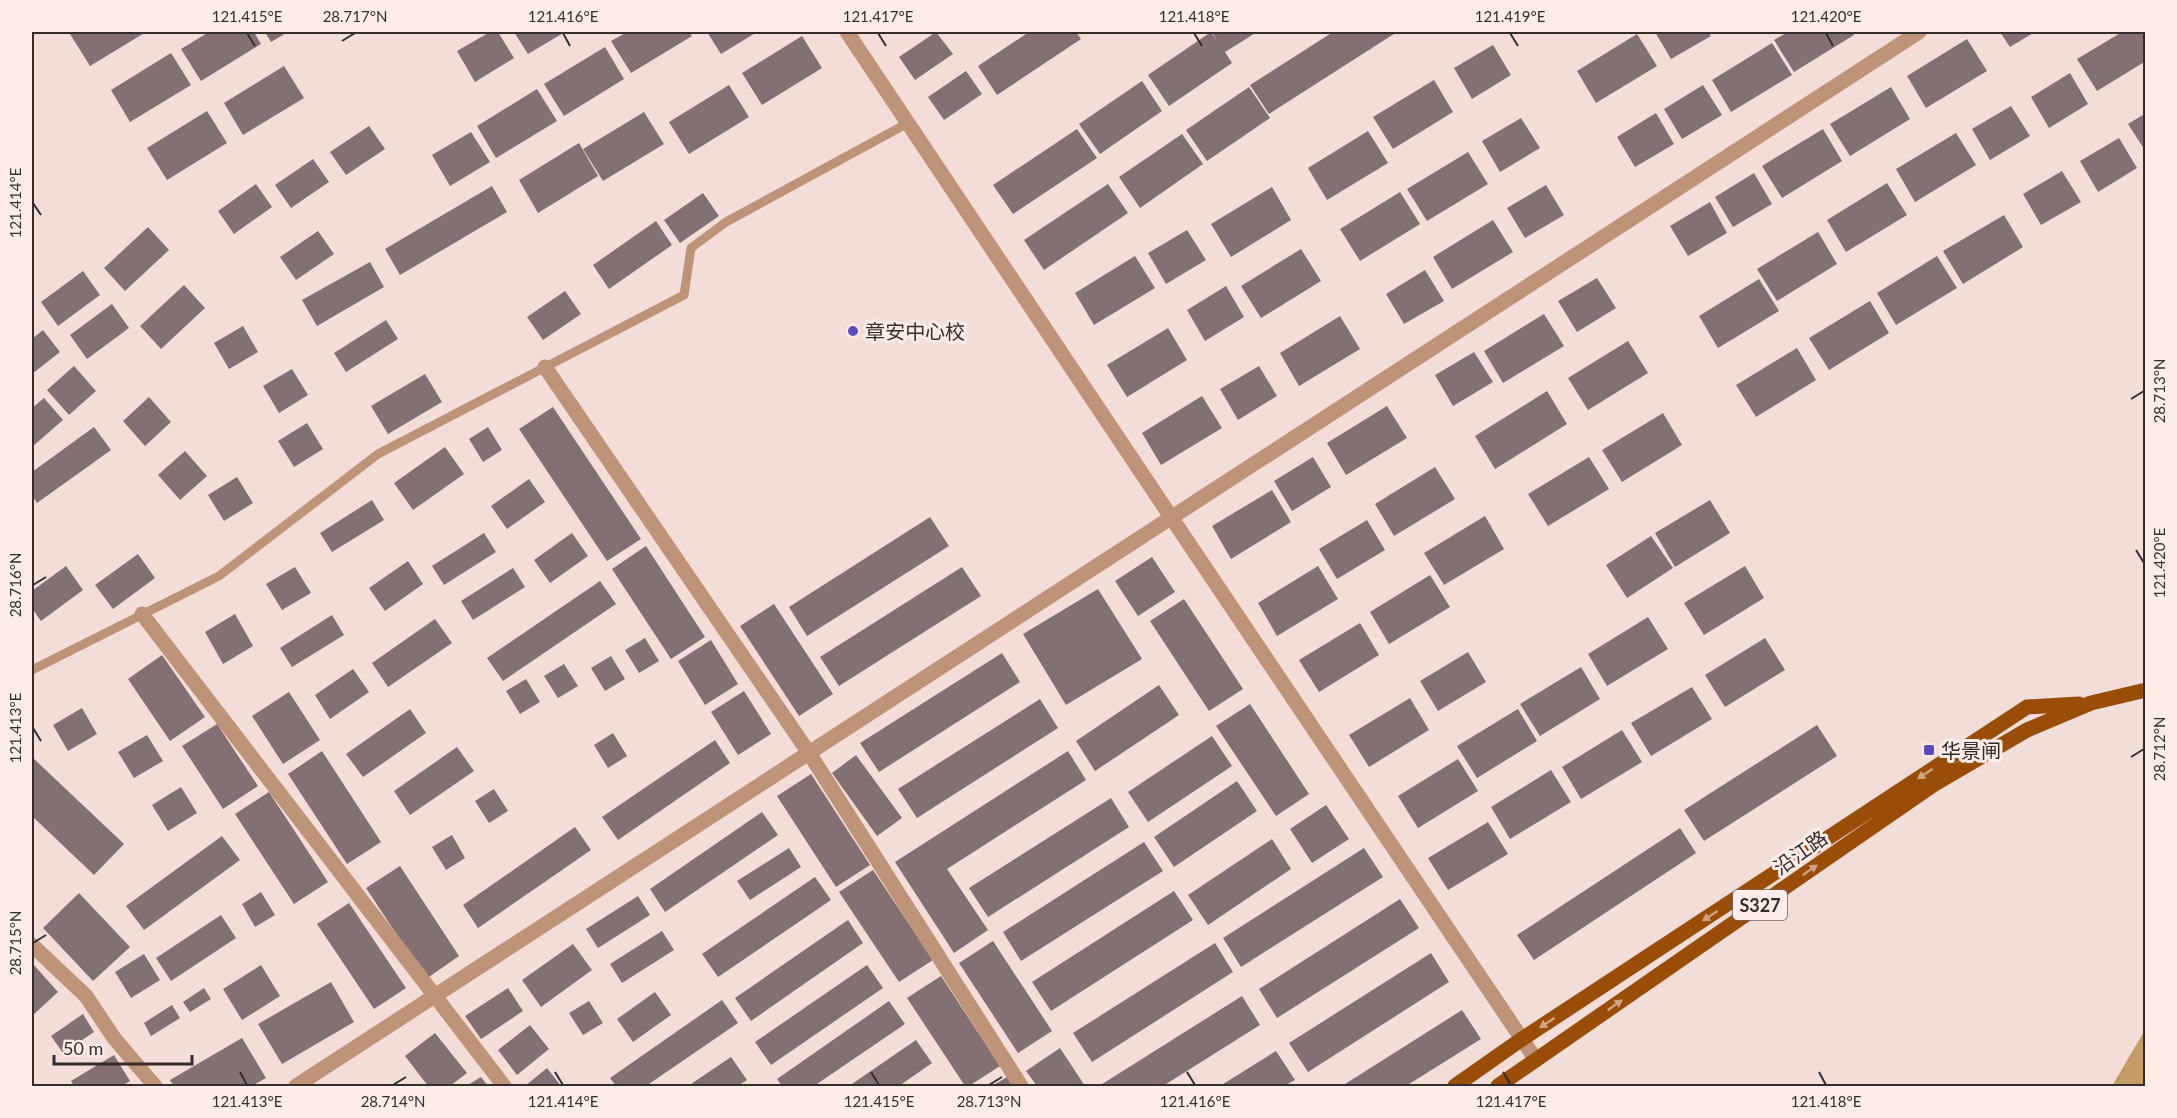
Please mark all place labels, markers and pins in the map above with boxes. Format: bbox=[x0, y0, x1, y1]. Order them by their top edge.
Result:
place label: 章安中心校 bbox=[865, 319, 965, 343]
marker: 章安中心校 bbox=[846, 324, 860, 338]
place label: 华景闸 bbox=[1941, 738, 2001, 762]
marker: 华景闸 bbox=[1922, 743, 1936, 757]

